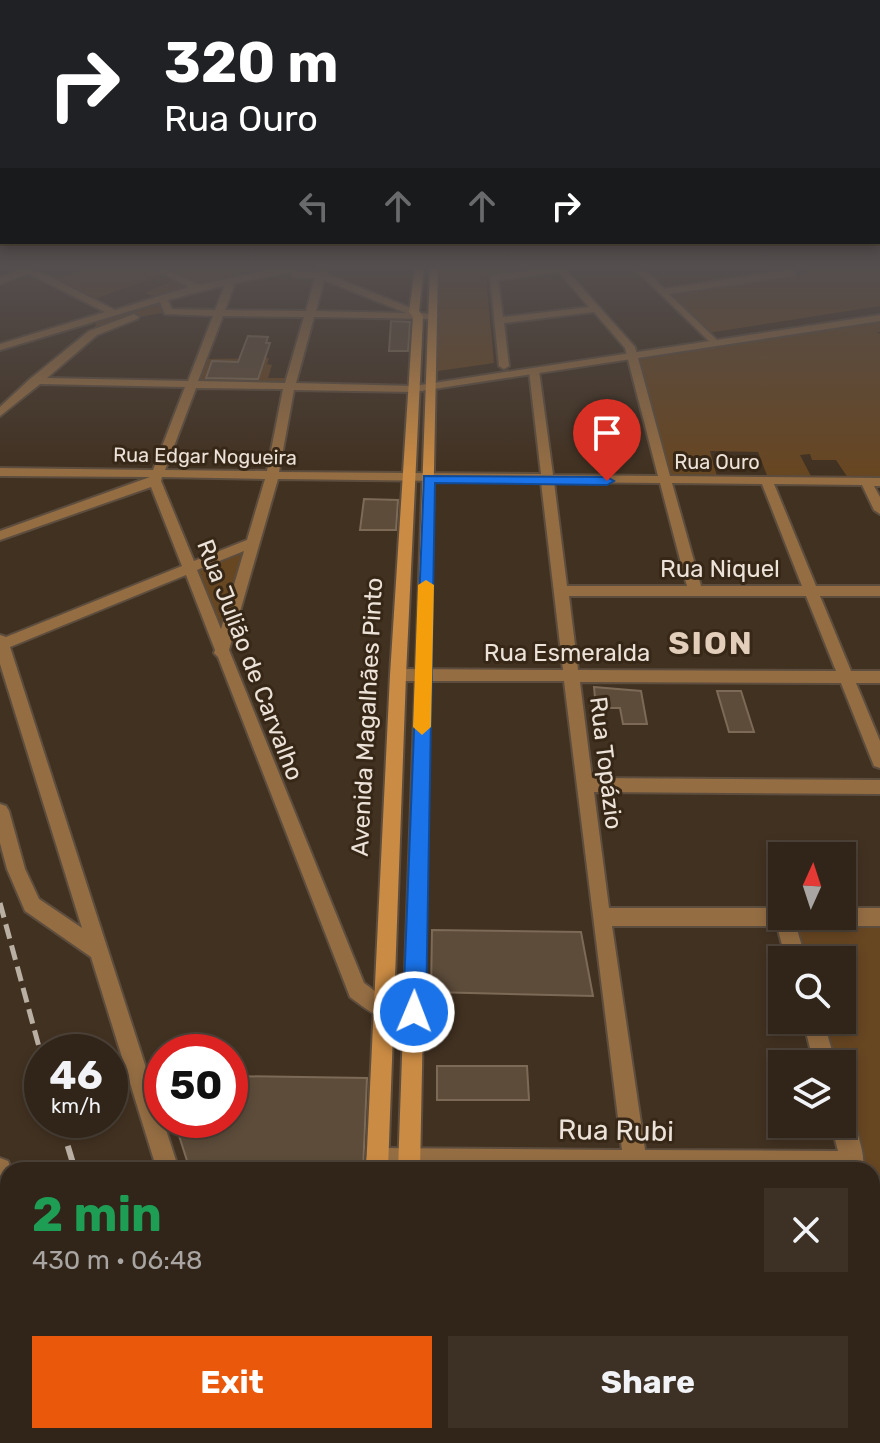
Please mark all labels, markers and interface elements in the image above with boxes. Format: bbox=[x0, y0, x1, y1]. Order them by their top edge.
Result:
text: 320 m bbox=[164, 30, 339, 96]
icon: right bbox=[32, 32, 136, 136]
text: Rua Ouro bbox=[164, 97, 318, 140]
icon: left bbox=[292, 184, 336, 228]
icon: ahead bbox=[376, 184, 420, 228]
icon: ahead bbox=[460, 184, 504, 228]
icon: right bbox=[544, 184, 588, 228]
pin bbox=[573, 399, 641, 481]
icon: arrive bbox=[585, 411, 629, 455]
street label: Rua Edgar Nogueira bbox=[113, 442, 297, 470]
street label: Rua Ouro bbox=[674, 450, 760, 474]
street label: Rua Julião de Carvalho bbox=[191, 536, 309, 784]
street label: Rua Niquel bbox=[660, 555, 780, 583]
street label: Avenida Magalhães Pinto bbox=[346, 577, 388, 857]
district label: SION bbox=[668, 624, 754, 662]
street label: Rua Esmeralda bbox=[484, 639, 650, 667]
street label: Rua Topázio bbox=[584, 695, 628, 831]
north arrow bbox=[768, 842, 856, 930]
map controls bbox=[768, 842, 856, 1138]
button: search bbox=[768, 946, 856, 1034]
position arrow bbox=[372, 970, 456, 1054]
speed limit sign: 50 bbox=[144, 1034, 248, 1138]
button: layers bbox=[768, 1050, 856, 1138]
text: 46 bbox=[49, 1052, 103, 1099]
text: km/h bbox=[51, 1094, 101, 1118]
street label: Rua Rubi bbox=[558, 1113, 674, 1148]
text: 2 min bbox=[32, 1186, 162, 1243]
button: close bbox=[764, 1188, 848, 1272]
text: 430 m · 06:48 bbox=[32, 1245, 203, 1276]
button: Exit bbox=[32, 1336, 432, 1428]
button: Share bbox=[448, 1336, 848, 1428]

